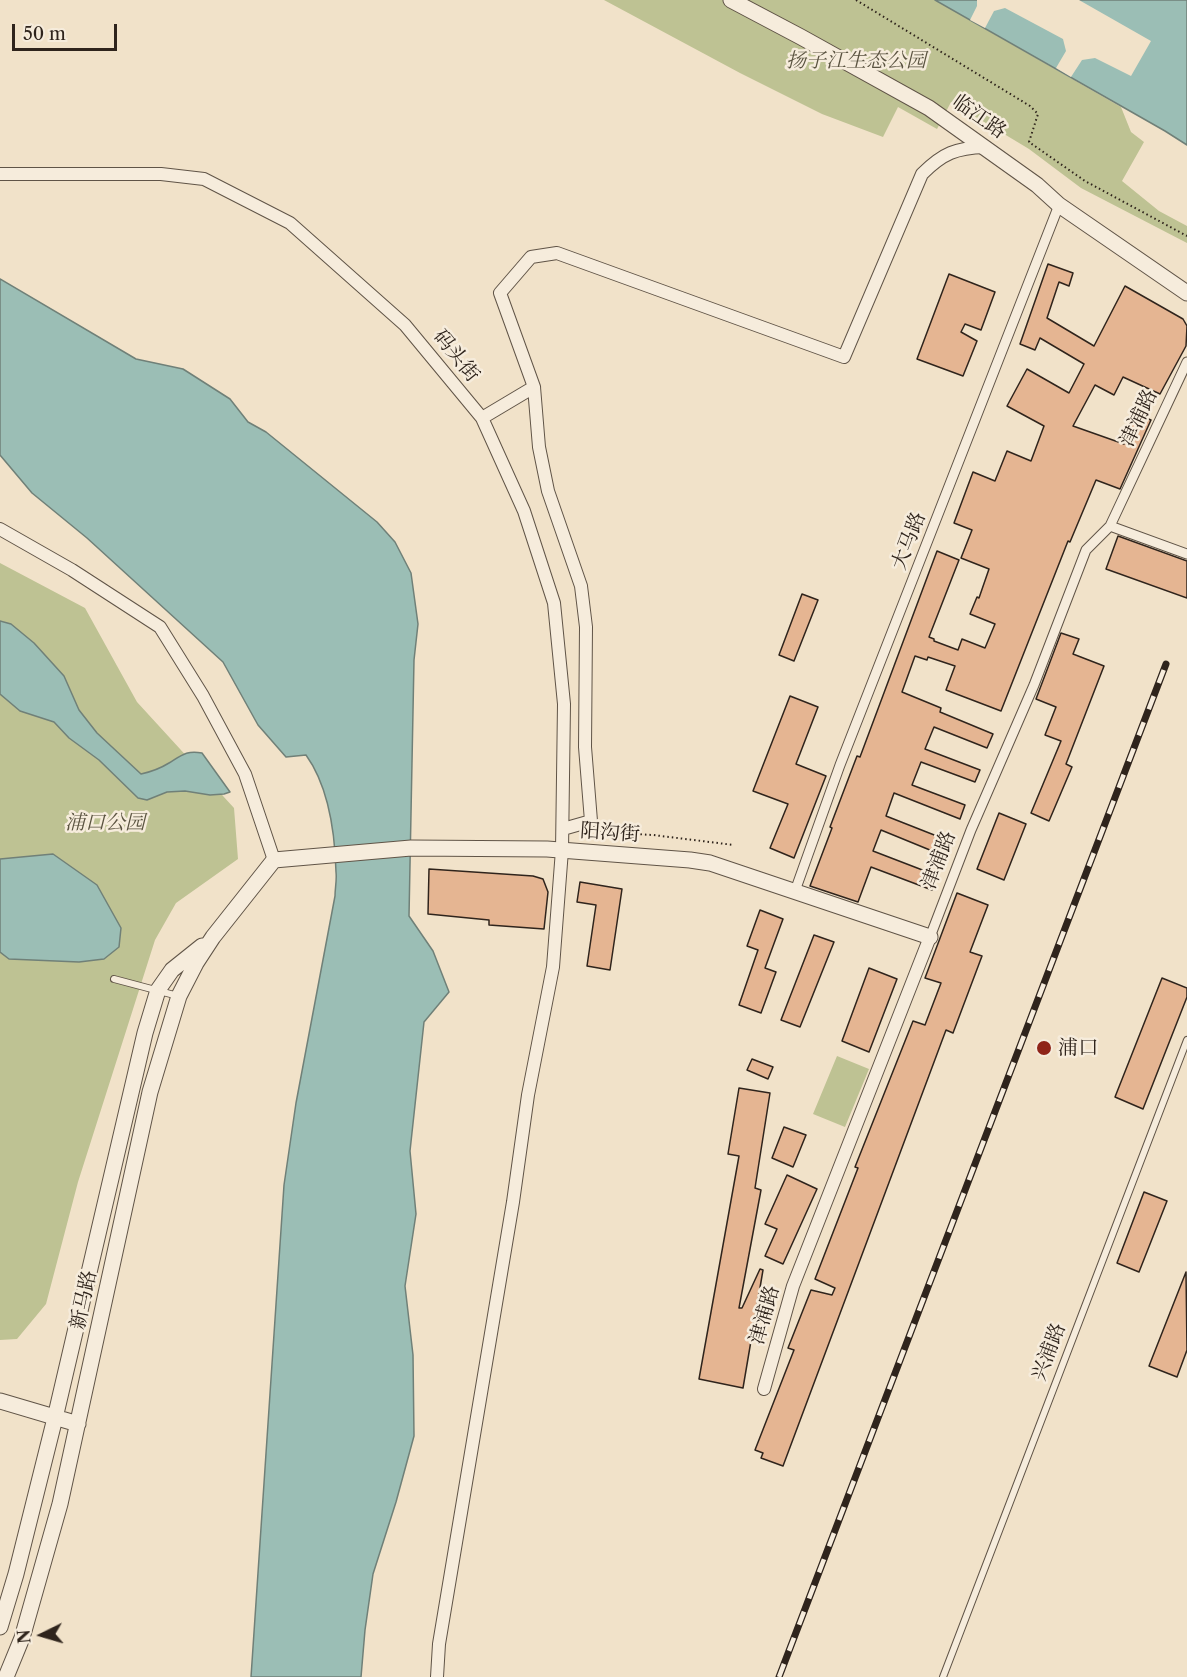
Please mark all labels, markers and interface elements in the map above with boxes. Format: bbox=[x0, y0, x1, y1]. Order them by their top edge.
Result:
scale bar bbox=[15, 12, 120, 50]
text: 50 m bbox=[23, 23, 66, 45]
park label: 扬子江生态公园 bbox=[786, 49, 926, 73]
street label: 临江路 bbox=[948, 90, 1010, 144]
street label: 码头街 bbox=[428, 325, 484, 387]
street label: 津浦路 bbox=[1115, 386, 1163, 450]
street label: 大马路 bbox=[887, 509, 931, 573]
park label: 浦口公园 bbox=[65, 811, 145, 835]
street label: 阳沟街 bbox=[579, 819, 641, 847]
street label: 津浦路 bbox=[917, 828, 961, 892]
place label: 浦口 bbox=[1058, 1036, 1098, 1060]
marker: 浦口 bbox=[1035, 1039, 1053, 1057]
street label: 新马路 bbox=[66, 1268, 102, 1332]
street label: 津浦路 bbox=[745, 1283, 785, 1347]
street label: 兴浦路 bbox=[1027, 1320, 1071, 1384]
north arrow bbox=[12, 1605, 72, 1665]
text: N bbox=[14, 1629, 35, 1644]

